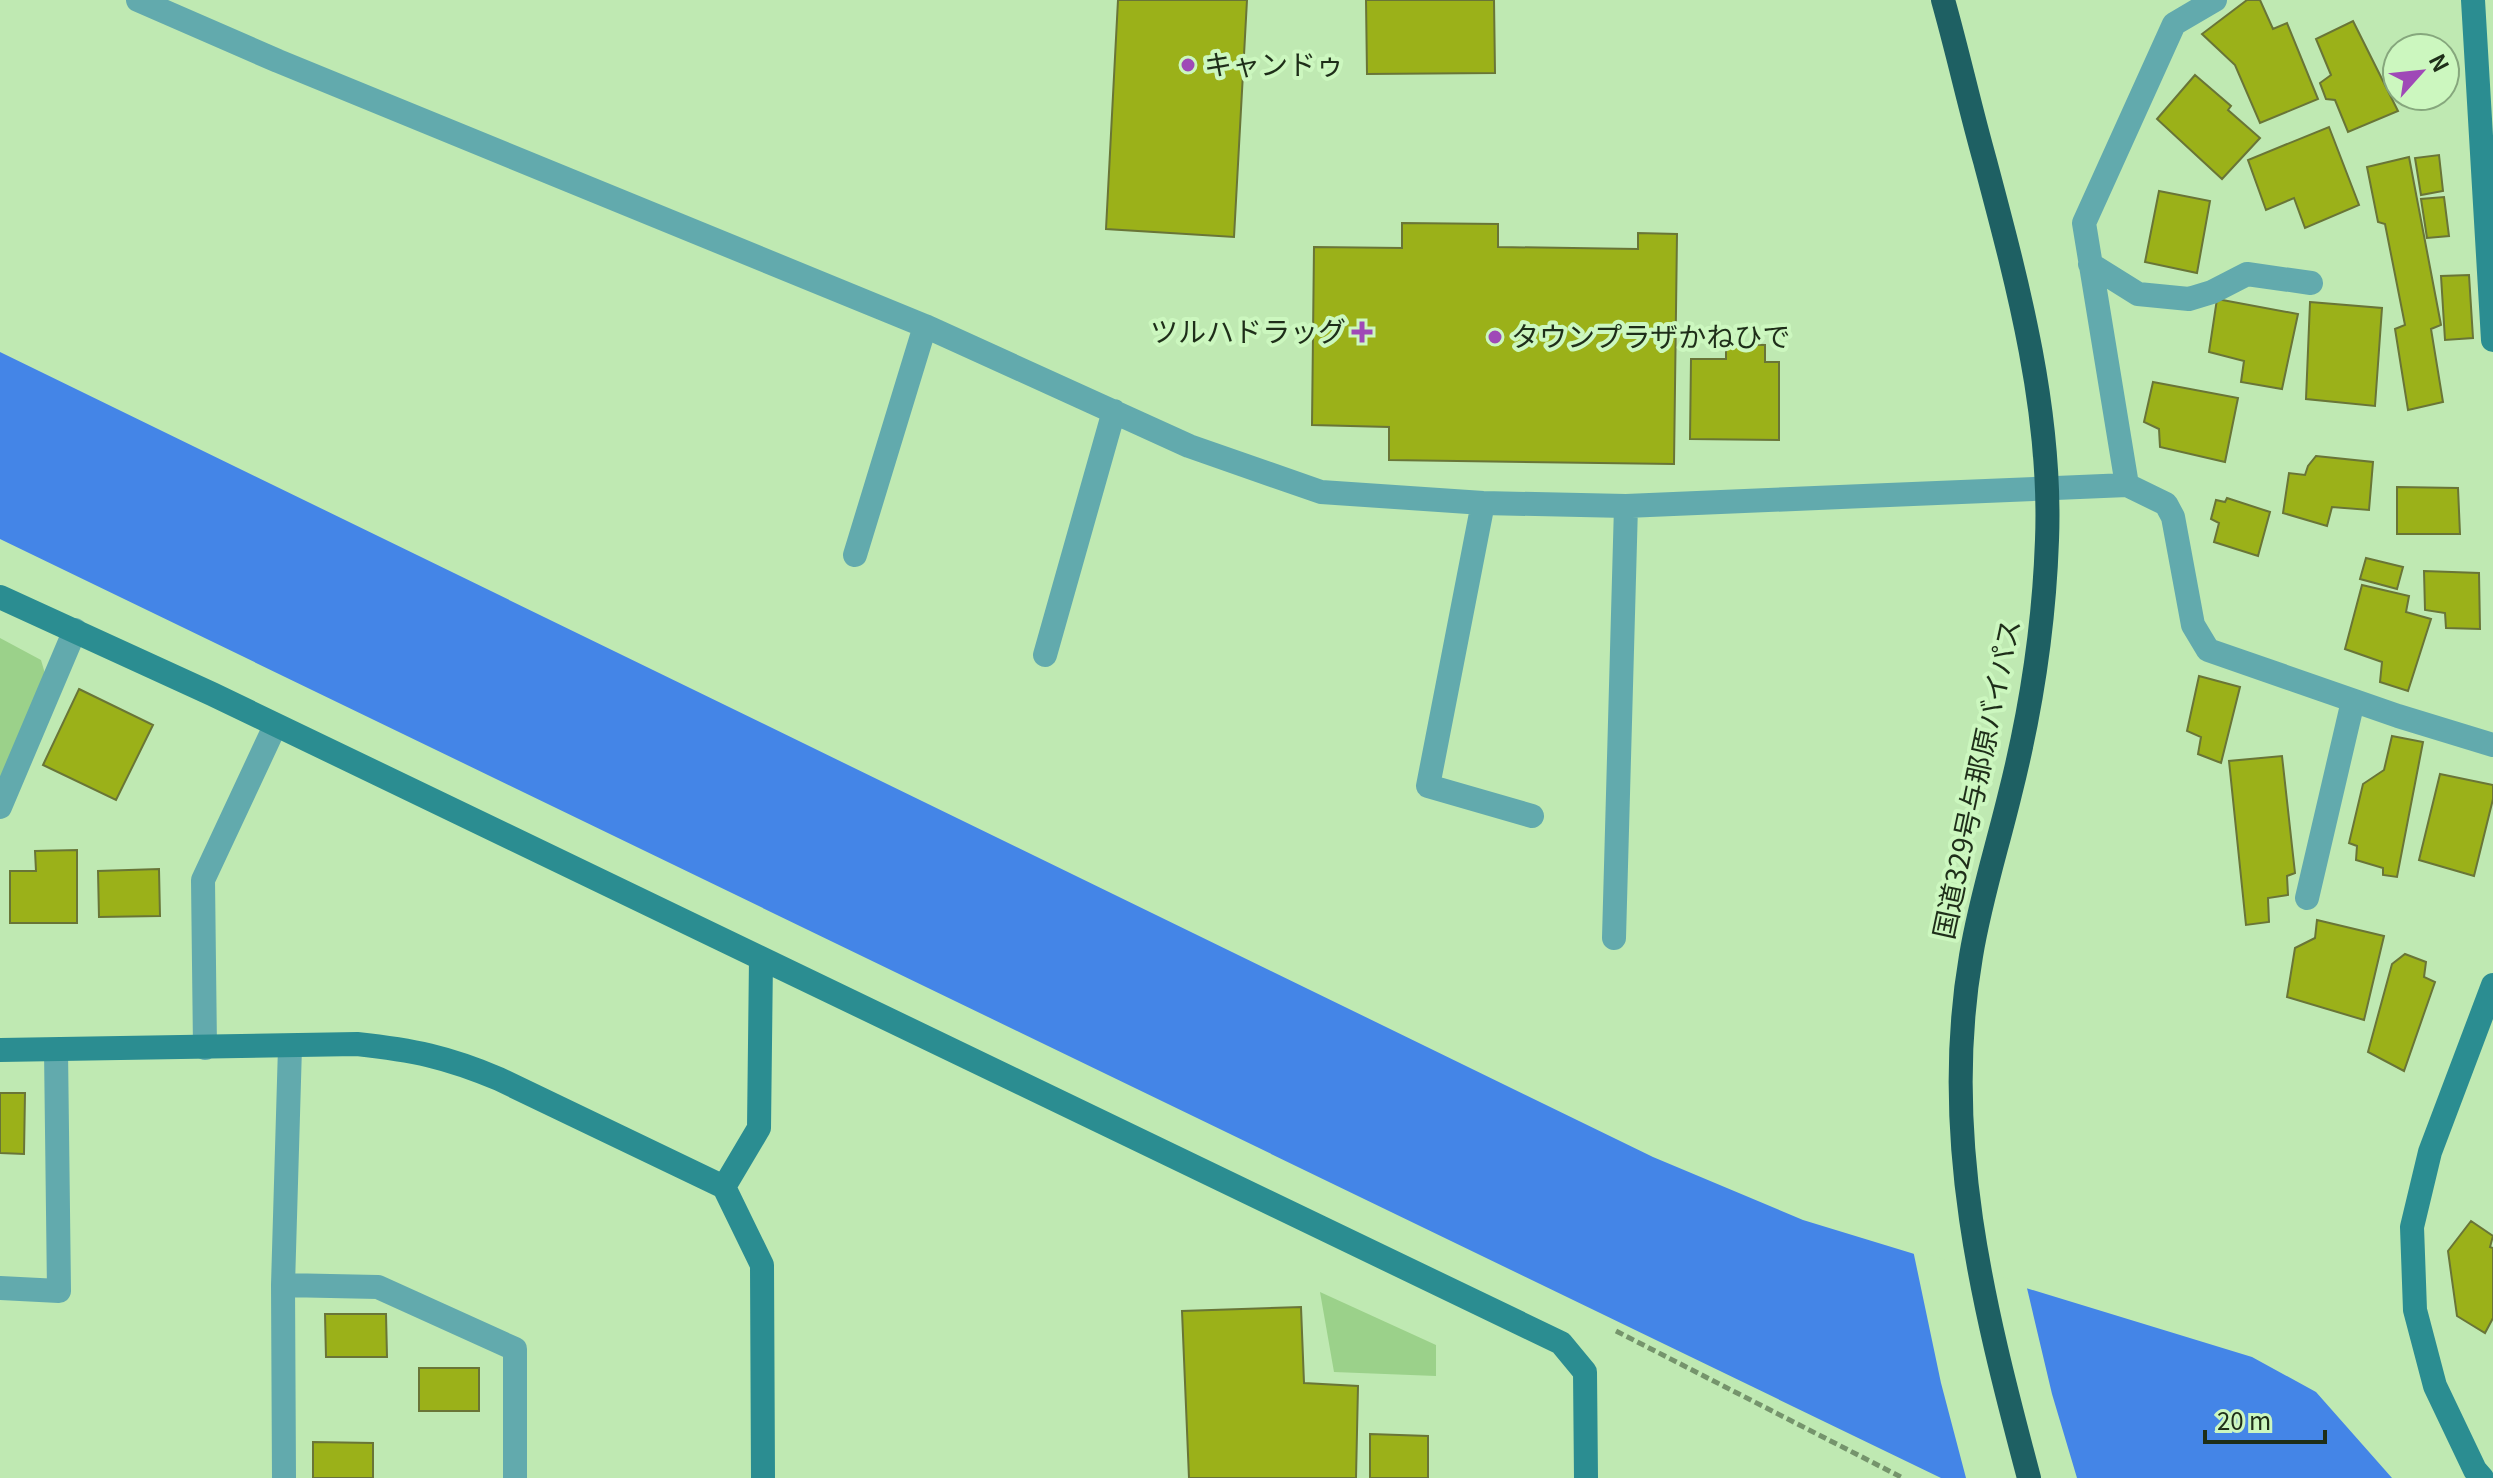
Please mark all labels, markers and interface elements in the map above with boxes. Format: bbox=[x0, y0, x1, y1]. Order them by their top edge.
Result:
north arrow bbox=[2381, 32, 2461, 112]
place label: キャンドゥ bbox=[1204, 43, 1344, 83]
text: N bbox=[2423, 47, 2459, 77]
marker: キャンドゥ bbox=[1179, 56, 1197, 74]
place label: ツルハドラッグ bbox=[1150, 310, 1346, 350]
place label: タウンプラザかねひで bbox=[1511, 315, 1790, 355]
marker: ツルハドラッグ bbox=[1353, 323, 1371, 341]
marker: タウンプラザかねひで bbox=[1486, 328, 1504, 346]
street label: 国道329号与那原バイパス bbox=[1922, 615, 2029, 942]
scale bar bbox=[2205, 1394, 2325, 1444]
text: 20 m bbox=[2217, 1402, 2271, 1437]

